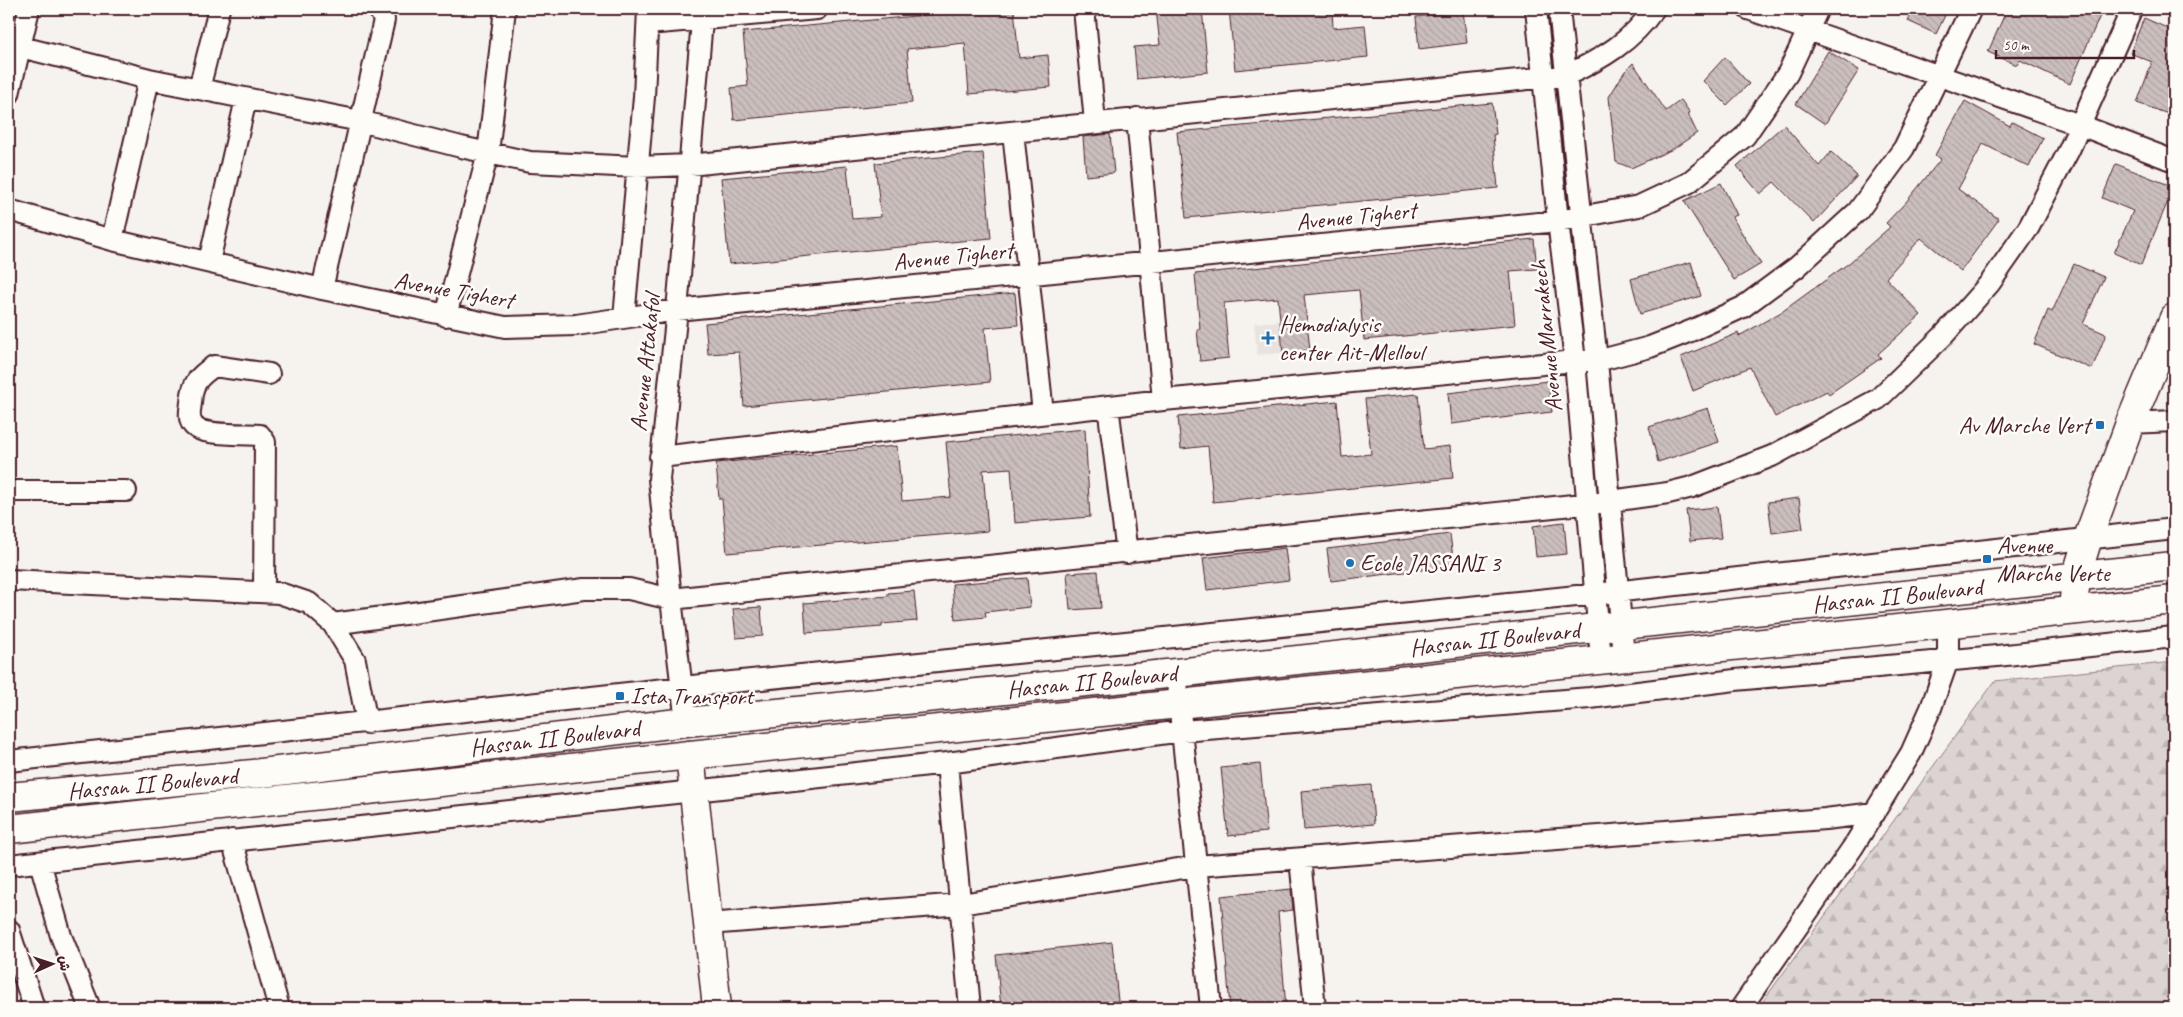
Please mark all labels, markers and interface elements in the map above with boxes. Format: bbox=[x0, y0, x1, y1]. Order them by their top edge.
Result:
scale bar bbox=[1996, 28, 2133, 60]
text: 50 m bbox=[2003, 36, 2030, 55]
street label: Avenue Tighert bbox=[1295, 194, 1421, 237]
street label: Avenue Tighert bbox=[892, 234, 1018, 277]
street label: Avenue Marrakech bbox=[1523, 257, 1569, 413]
street label: Avenue Tighert bbox=[392, 265, 519, 316]
street label: Avenue Attakafol bbox=[623, 289, 668, 433]
place label: Hemodialysis center Ait-Melloul bbox=[1279, 309, 1427, 367]
marker: Hemodialysis center Ait-Melloul bbox=[1261, 331, 1275, 345]
place label: Av Marche Vert bbox=[1959, 410, 2093, 440]
marker: Av Marche Vert bbox=[2094, 419, 2106, 431]
place label: Avenue Marche Verte bbox=[1997, 530, 2112, 588]
place label: Ecole JASSANI 3 bbox=[1360, 548, 1503, 578]
marker: Avenue Marche Verte bbox=[1981, 553, 1993, 565]
marker: Ecole JASSANI 3 bbox=[1344, 557, 1356, 569]
street label: Hassan II Boulevard bbox=[1811, 571, 1987, 620]
street label: Hassan II Boulevard bbox=[1408, 614, 1584, 663]
street label: Hassan II Boulevard bbox=[1006, 658, 1182, 705]
place label: Ista Transport bbox=[630, 681, 755, 711]
marker: Ista Transport bbox=[614, 690, 626, 702]
street label: Hassan II Boulevard bbox=[468, 712, 645, 763]
street label: Hassan II Boulevard bbox=[66, 760, 242, 806]
north arrow bbox=[28, 940, 78, 990]
text: ش bbox=[56, 955, 73, 971]

